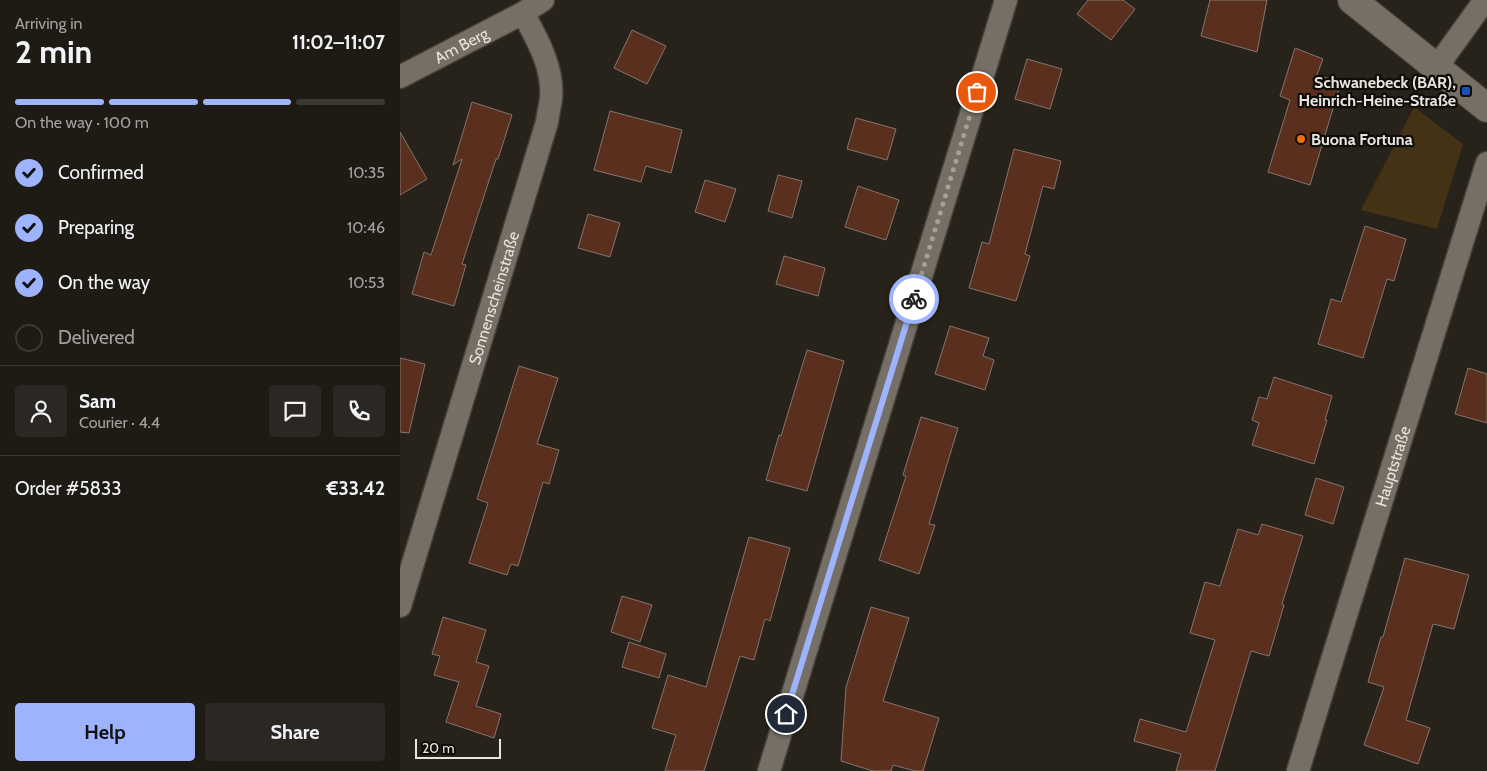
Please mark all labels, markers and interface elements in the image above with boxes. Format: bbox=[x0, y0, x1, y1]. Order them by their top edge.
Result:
text: Arriving in bbox=[15, 14, 82, 33]
street label: Am Berg bbox=[431, 23, 493, 67]
text: 11:02–11:07 bbox=[292, 31, 385, 54]
text: 2 min bbox=[15, 32, 92, 71]
pin bbox=[956, 71, 998, 113]
place label: Schwanebeck (BAR), Heinrich-Heine-Straße bbox=[1298, 73, 1456, 110]
icon: bag bbox=[963, 78, 991, 106]
marker: Schwanebeck (BAR), Heinrich-Heine-Straße bbox=[1460, 85, 1472, 97]
text: On the way · 100 m bbox=[15, 113, 149, 132]
place label: Buona Fortuna bbox=[1311, 130, 1413, 149]
marker: Buona Fortuna bbox=[1295, 133, 1307, 145]
icon: check bbox=[15, 159, 43, 187]
text: Confirmed bbox=[58, 161, 144, 184]
text: 10:35 bbox=[348, 163, 385, 182]
icon: check bbox=[15, 214, 43, 242]
text: Preparing bbox=[58, 216, 134, 239]
text: 10:46 bbox=[347, 218, 385, 237]
street label: Sonnenscheinstraße bbox=[465, 229, 523, 367]
icon: check bbox=[15, 269, 43, 297]
text: On the way bbox=[58, 271, 150, 294]
text: 10:53 bbox=[348, 273, 385, 292]
courier bbox=[889, 274, 939, 324]
icon: bike bbox=[900, 285, 928, 313]
text: Delivered bbox=[58, 326, 135, 349]
button: person bbox=[15, 385, 67, 437]
button: chat bbox=[269, 385, 321, 437]
button: phone bbox=[333, 385, 385, 437]
text: Sam bbox=[79, 390, 116, 413]
text: Courier · 4.4 bbox=[79, 413, 160, 432]
street label: Hauptstraße bbox=[1371, 424, 1414, 509]
text: Order #5833 bbox=[15, 477, 122, 500]
text: €33.42 bbox=[326, 477, 385, 500]
pin bbox=[765, 693, 807, 735]
icon: home bbox=[772, 700, 800, 728]
button: Help bbox=[15, 703, 195, 761]
button: Share bbox=[205, 703, 385, 761]
scale bar bbox=[415, 736, 501, 759]
text: 20 m bbox=[422, 739, 455, 757]

